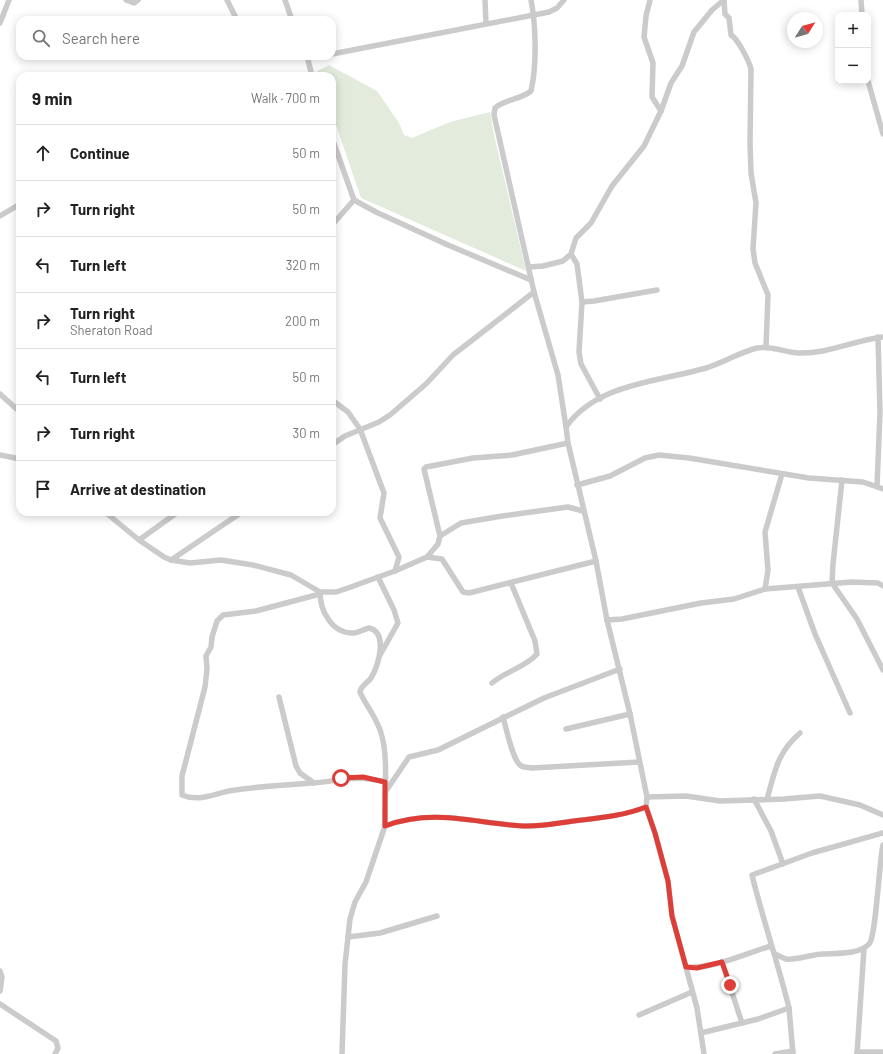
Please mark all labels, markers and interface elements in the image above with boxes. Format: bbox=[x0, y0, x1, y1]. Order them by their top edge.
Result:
north arrow bbox=[787, 12, 823, 48]
map controls bbox=[835, 12, 871, 84]
button: + bbox=[835, 12, 871, 48]
search box bbox=[16, 16, 336, 60]
icon: search bbox=[30, 27, 52, 49]
text: Search here bbox=[62, 29, 140, 47]
button: − bbox=[835, 48, 871, 84]
text: 9 min bbox=[32, 88, 72, 108]
text: Walk · 700 m bbox=[251, 90, 320, 106]
icon: ahead bbox=[32, 142, 54, 164]
text: Continue bbox=[70, 144, 130, 162]
text: 50 m bbox=[293, 145, 320, 161]
icon: right bbox=[32, 198, 54, 220]
text: Turn right bbox=[70, 200, 135, 218]
text: 50 m bbox=[293, 201, 320, 217]
icon: left bbox=[32, 254, 54, 276]
text: Turn left bbox=[70, 256, 126, 274]
text: 320 m bbox=[286, 257, 320, 273]
text: Turn right bbox=[70, 304, 135, 322]
icon: right bbox=[32, 310, 54, 332]
text: 200 m bbox=[285, 313, 320, 329]
text: Sheraton Road bbox=[70, 322, 153, 338]
icon: left bbox=[32, 366, 54, 388]
text: Turn left bbox=[70, 368, 126, 386]
text: 50 m bbox=[293, 369, 320, 385]
icon: right bbox=[32, 422, 54, 444]
text: Turn right bbox=[70, 424, 135, 442]
text: 30 m bbox=[293, 425, 320, 441]
icon: arrive bbox=[32, 478, 54, 500]
text: Arrive at destination bbox=[70, 480, 206, 498]
route start bbox=[332, 769, 350, 787]
route end bbox=[721, 976, 739, 994]

